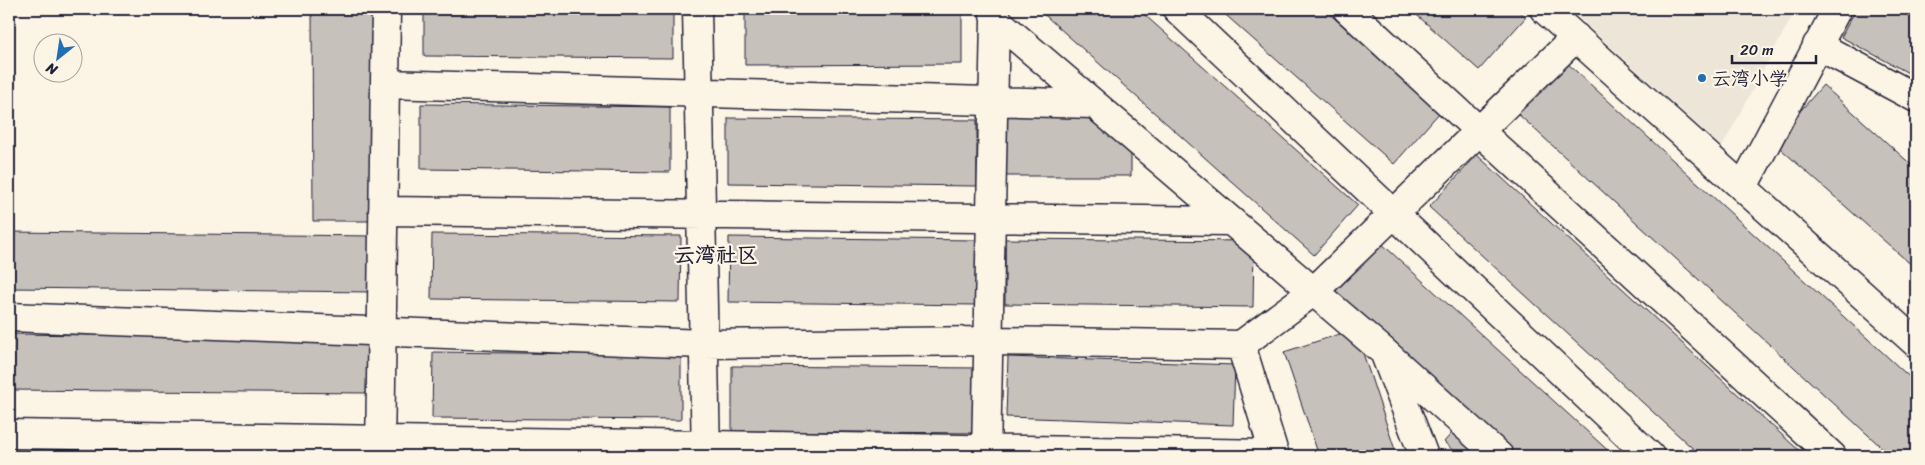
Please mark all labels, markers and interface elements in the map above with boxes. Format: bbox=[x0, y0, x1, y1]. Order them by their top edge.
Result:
north arrow bbox=[32, 32, 82, 82]
scale bar bbox=[1732, 32, 1816, 64]
text: 20 m bbox=[1740, 37, 1774, 63]
text: N bbox=[41, 55, 63, 83]
place label: 云湾小学 bbox=[1712, 62, 1788, 95]
marker: 云湾小学 bbox=[1696, 72, 1708, 84]
district label: 云湾社区 bbox=[674, 236, 758, 274]

